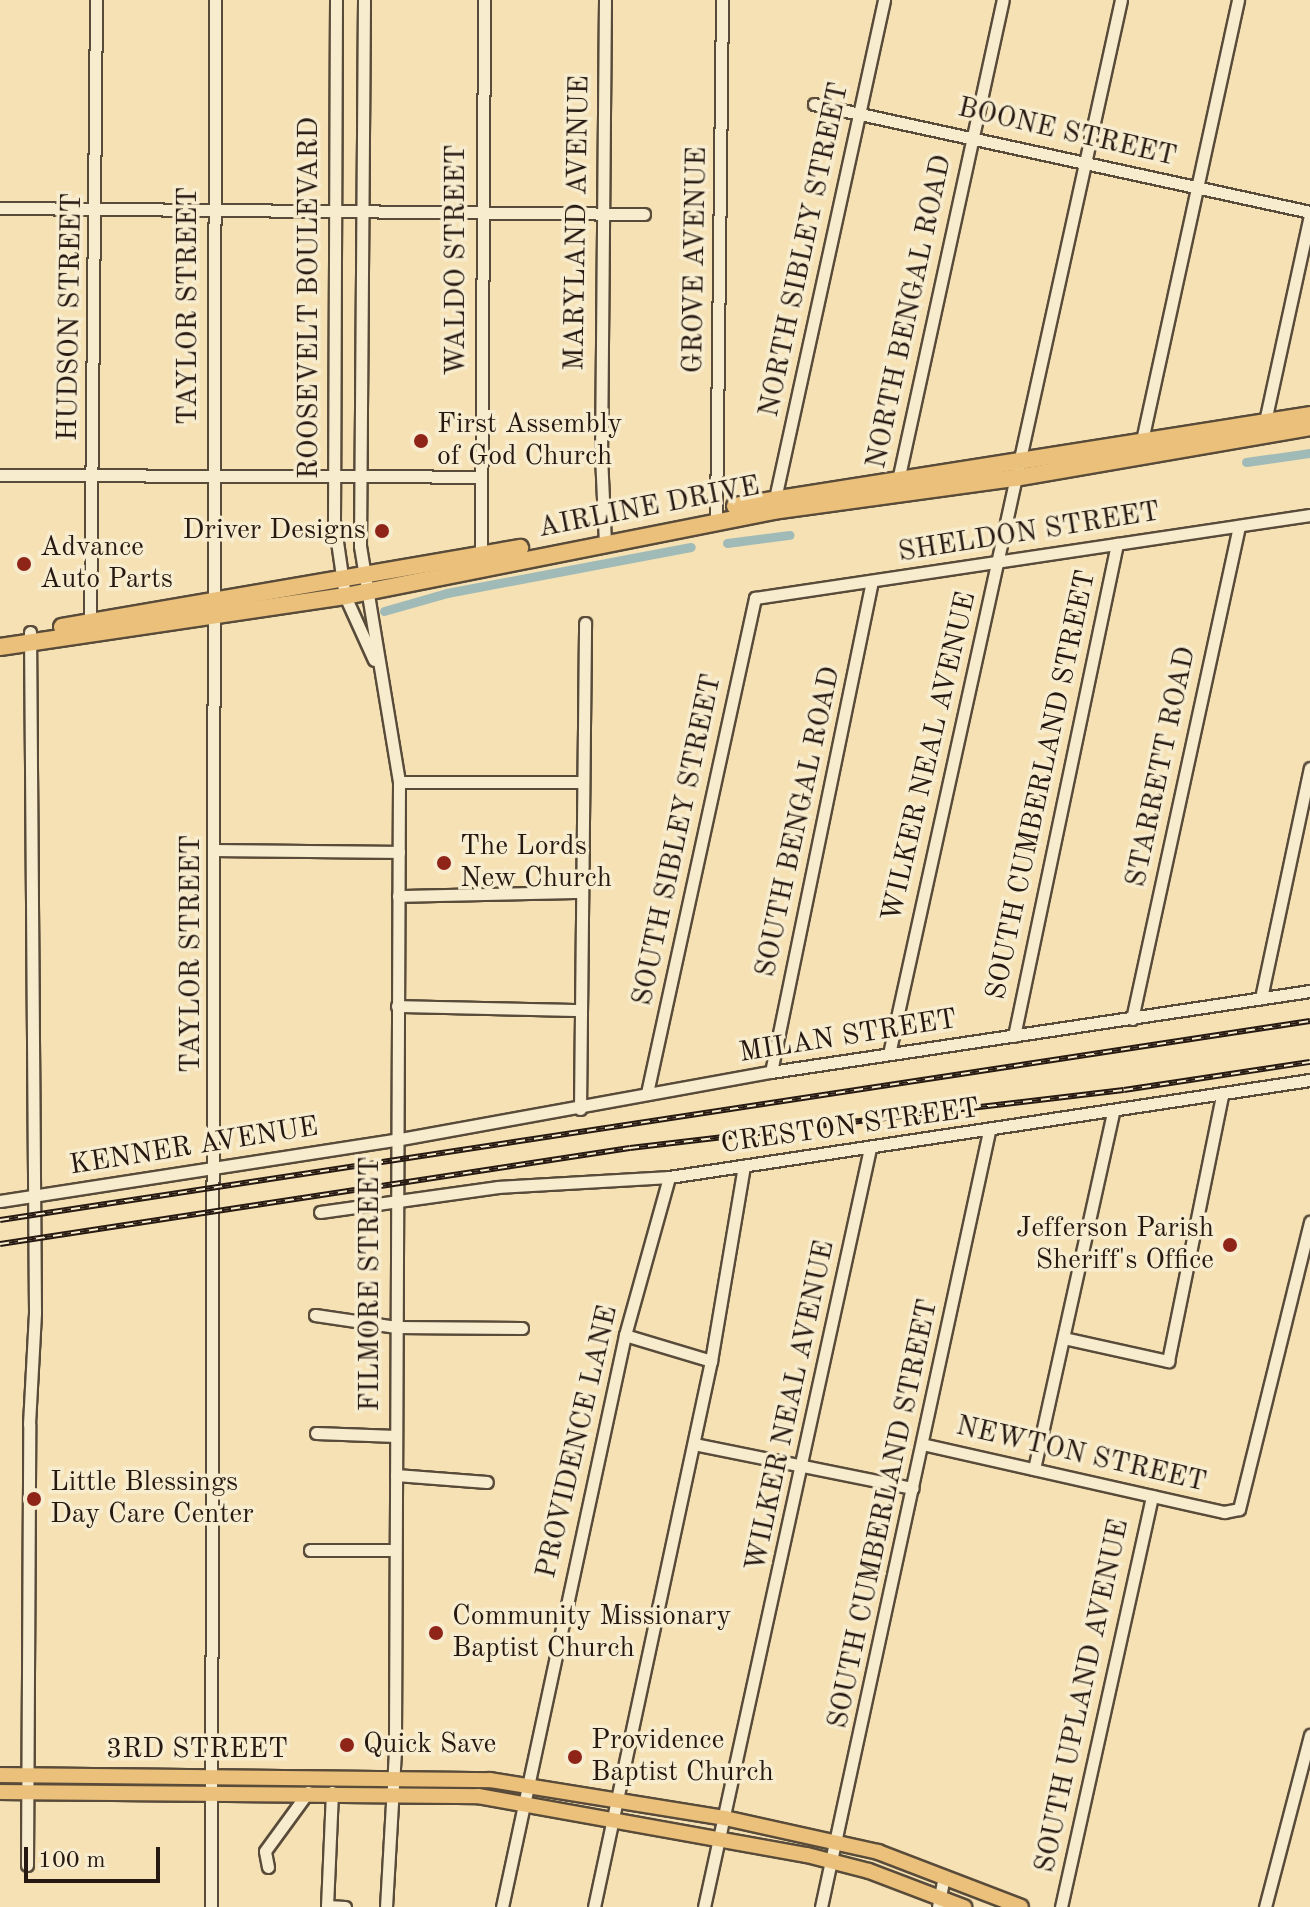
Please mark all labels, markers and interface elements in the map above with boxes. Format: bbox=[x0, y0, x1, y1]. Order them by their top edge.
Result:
street label: MARYLAND AVENUE bbox=[559, 75, 597, 371]
street label: NORTH SIBLEY STREET bbox=[753, 80, 857, 420]
street label: BOONE STREET bbox=[954, 92, 1180, 174]
street label: ROOSEVELT BOULEVARD bbox=[293, 117, 327, 479]
street label: WALDO STREET bbox=[440, 144, 474, 376]
street label: GROVE AVENUE bbox=[677, 146, 715, 374]
street label: NORTH BENGAL ROAD bbox=[860, 152, 960, 472]
street label: TAYLOR STREET bbox=[172, 187, 206, 425]
street label: HUDSON STREET bbox=[52, 193, 90, 441]
place label: First Assembly of God Church bbox=[437, 408, 622, 474]
marker: First Assembly of God Church bbox=[412, 432, 430, 450]
street label: AIRLINE DRIVE bbox=[535, 470, 763, 546]
street label: SHELDON STREET bbox=[896, 496, 1162, 570]
place label: Driver Designs bbox=[183, 514, 366, 548]
marker: Driver Designs bbox=[373, 522, 391, 540]
place label: Advance Auto Parts bbox=[40, 531, 173, 597]
marker: Advance Auto Parts bbox=[15, 555, 33, 573]
street label: SOUTH CUMBERLAND STREET bbox=[980, 567, 1104, 1003]
street label: WILKER NEAL AVENUE bbox=[876, 589, 984, 925]
street label: STARRETT ROAD bbox=[1120, 644, 1204, 890]
street label: SOUTH BENGAL ROAD bbox=[750, 664, 848, 980]
street label: SOUTH SIBLEY STREET bbox=[626, 671, 730, 1009]
place label: The Lords New Church bbox=[460, 830, 612, 896]
street label: TAYLOR STREET bbox=[175, 835, 209, 1073]
marker: The Lords New Church bbox=[435, 854, 453, 872]
street label: MILAN STREET bbox=[737, 1003, 959, 1071]
street label: CRESTON STREET bbox=[719, 1092, 981, 1162]
street label: KENNER AVENUE bbox=[67, 1111, 321, 1183]
street label: FILMORE STREET bbox=[354, 1156, 388, 1412]
place label: Jefferson Parish Sheriff's Office bbox=[1016, 1212, 1214, 1278]
marker: Jefferson Parish Sheriff's Office bbox=[1221, 1236, 1239, 1254]
street label: WILKER NEAL AVENUE bbox=[739, 1237, 843, 1575]
street label: SOUTH CUMBERLAND STREET bbox=[822, 1296, 946, 1732]
street label: PROVIDENCE LANE bbox=[530, 1302, 626, 1582]
street label: NEWTON STREET bbox=[953, 1410, 1209, 1500]
place label: Little Blessings Day Care Center bbox=[50, 1466, 254, 1532]
marker: Little Blessings Day Care Center bbox=[25, 1490, 43, 1508]
street label: SOUTH UPLAND AVENUE bbox=[1029, 1516, 1137, 1876]
place label: Community Missionary Baptist Church bbox=[452, 1600, 731, 1666]
marker: Community Missionary Baptist Church bbox=[427, 1624, 445, 1642]
place label: Providence Baptist Church bbox=[591, 1724, 774, 1790]
place label: Quick Save bbox=[363, 1728, 496, 1762]
street label: 3RD STREET bbox=[106, 1733, 288, 1767]
marker: Quick Save bbox=[338, 1736, 356, 1754]
marker: Providence Baptist Church bbox=[566, 1748, 584, 1766]
scale bar bbox=[28, 1831, 164, 1881]
text: 100 m bbox=[38, 1849, 106, 1873]

